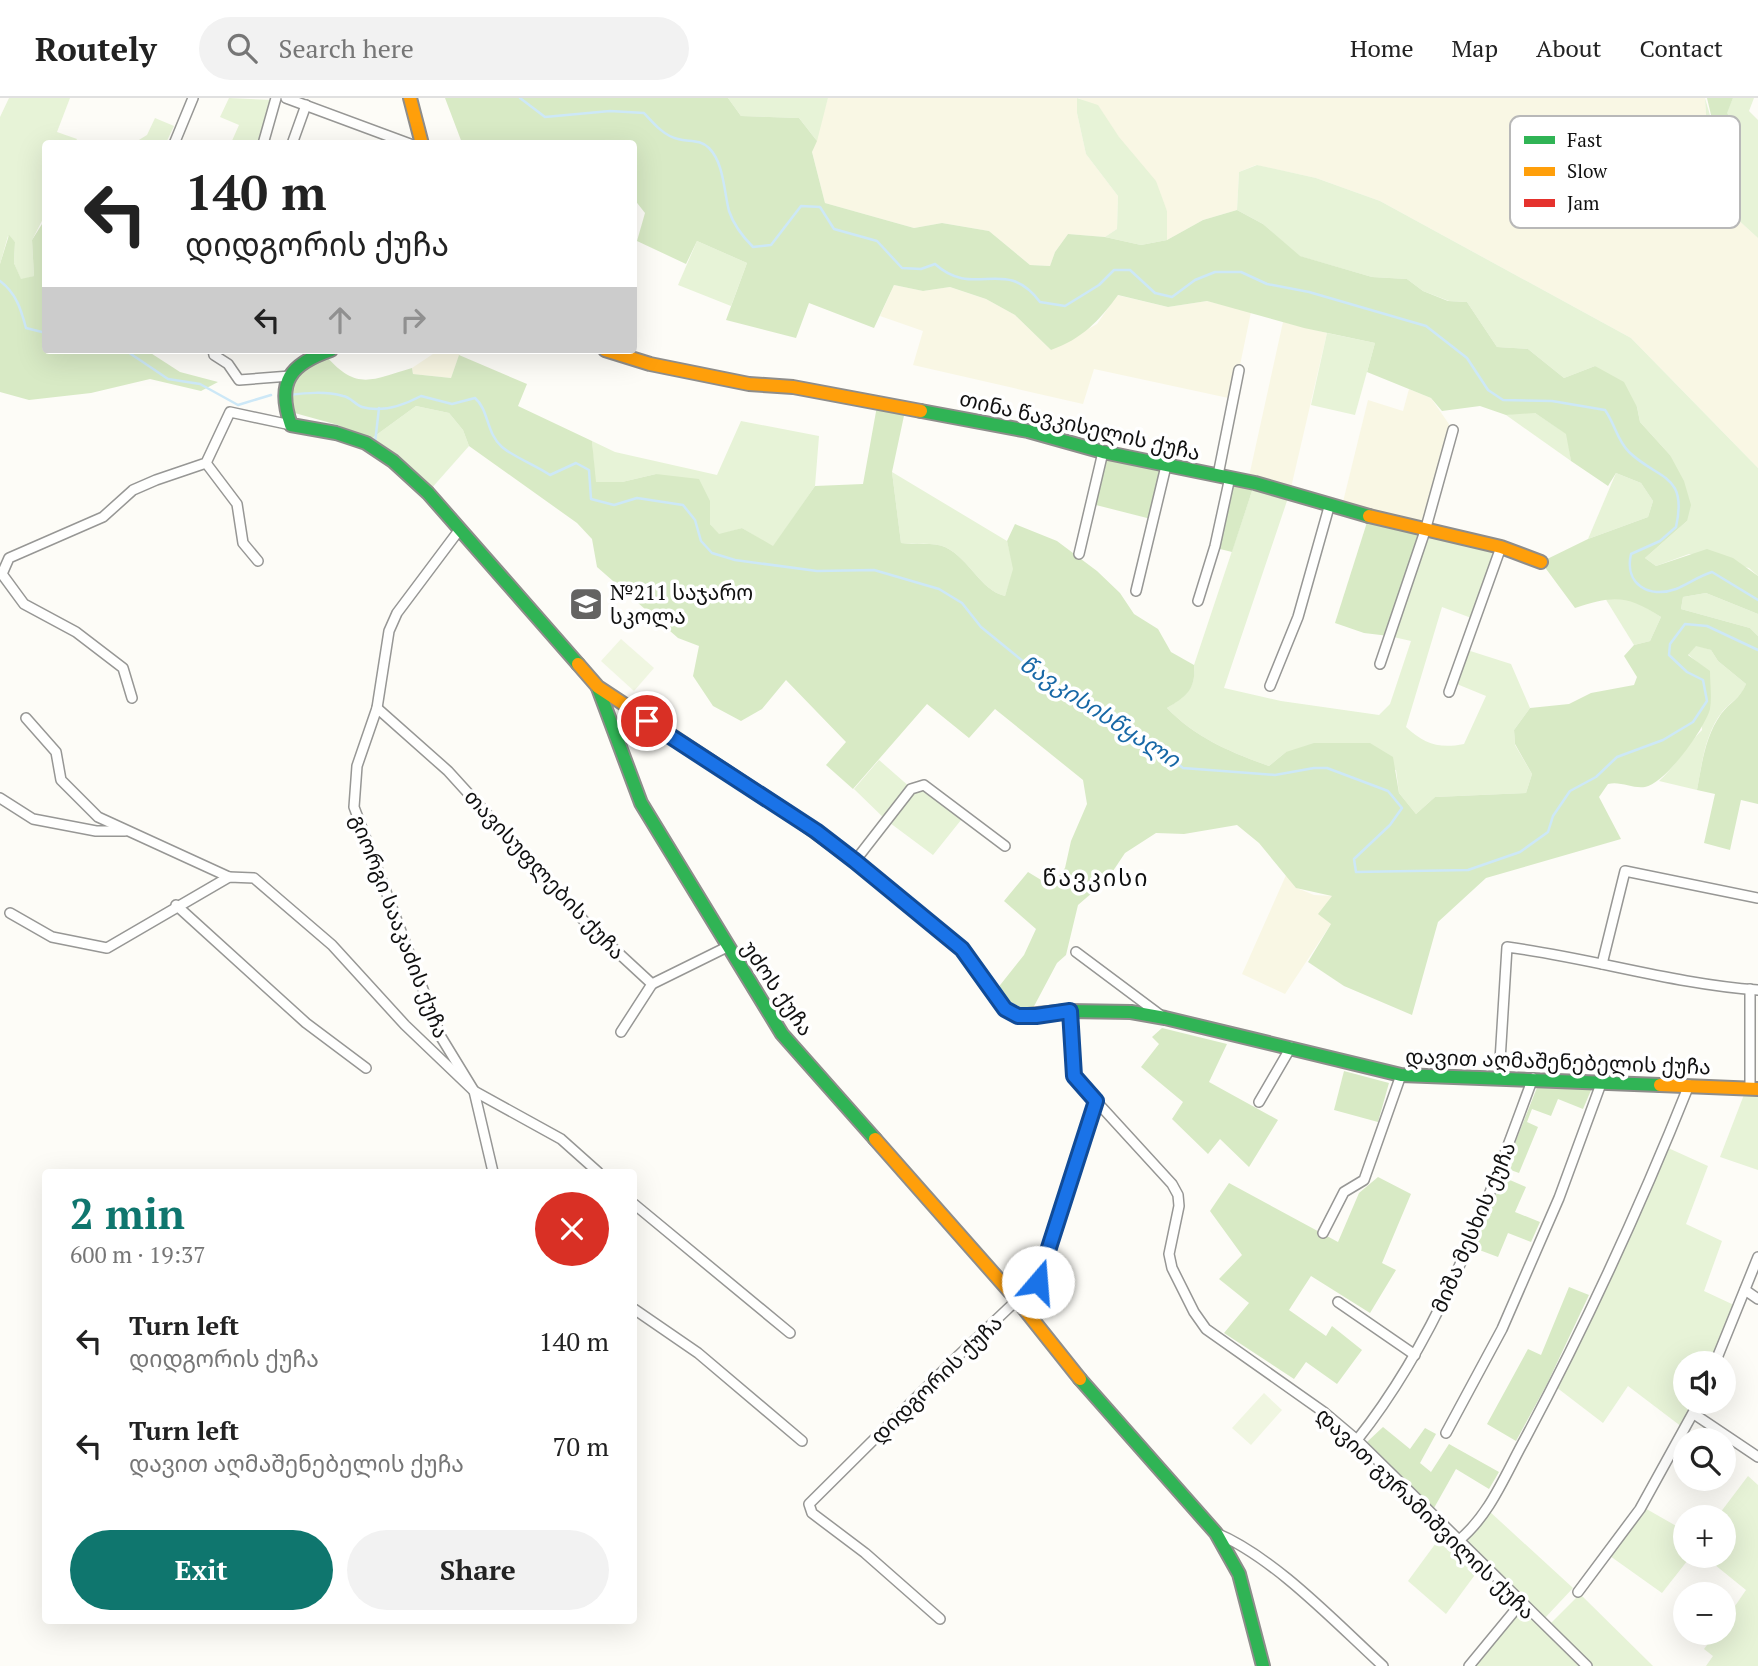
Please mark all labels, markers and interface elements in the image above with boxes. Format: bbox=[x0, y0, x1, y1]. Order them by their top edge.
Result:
search box bbox=[199, 17, 689, 80]
text: Routely bbox=[35, 27, 157, 70]
icon: search bbox=[223, 29, 261, 67]
text: Search here bbox=[279, 31, 414, 65]
text: Home bbox=[1350, 32, 1414, 64]
text: Map bbox=[1452, 32, 1498, 64]
text: About bbox=[1536, 32, 1602, 64]
text: Contact bbox=[1640, 32, 1723, 64]
legend bbox=[1510, 116, 1740, 228]
text: Fast bbox=[1567, 127, 1602, 152]
text: Slow bbox=[1567, 158, 1608, 183]
text: 140 m bbox=[185, 159, 327, 224]
icon: left bbox=[70, 168, 161, 259]
text: Jam bbox=[1567, 190, 1600, 215]
text: დიდგორის ქუჩა bbox=[185, 223, 449, 265]
icon: left bbox=[248, 301, 286, 339]
icon: ahead bbox=[321, 301, 359, 339]
icon: right bbox=[394, 301, 432, 339]
street label: თინა წავკისელის ქუჩა bbox=[957, 384, 1203, 466]
place label: №211 საჯარო სკოლა bbox=[610, 578, 753, 630]
school or university icon: №211 საჯარო სკოლა bbox=[567, 585, 605, 623]
water label: წავკისისწყალი bbox=[1014, 648, 1187, 775]
pin bbox=[617, 691, 677, 751]
icon: arrive bbox=[628, 702, 666, 740]
street label: თავისუფლების ქუჩა bbox=[459, 783, 631, 965]
street label: გიორგი სააკაძის ქუჩა bbox=[344, 810, 456, 1042]
district label: წავკისი bbox=[1043, 862, 1149, 893]
street label: უძოს ქუჩა bbox=[736, 935, 820, 1041]
street label: დავით აღმაშენებელის ქუჩა bbox=[1405, 1042, 1711, 1080]
street label: მიშა მესხის ქუჩა bbox=[1424, 1137, 1522, 1317]
text: 2 min bbox=[70, 1185, 185, 1241]
button: close bbox=[535, 1192, 609, 1266]
text: 600 m · 19:37 bbox=[70, 1239, 205, 1270]
position arrow bbox=[1001, 1245, 1075, 1319]
text: Turn left bbox=[129, 1308, 239, 1342]
street label: დიდგორის ქუჩა bbox=[864, 1309, 1008, 1449]
icon: left bbox=[70, 1322, 108, 1360]
text: 140 m bbox=[539, 1324, 609, 1358]
text: დიდგორის ქუჩა bbox=[129, 1343, 319, 1374]
map controls bbox=[1673, 1351, 1736, 1645]
button: sound bbox=[1673, 1351, 1736, 1414]
street label: დავით გურამიშვილის ქუჩა bbox=[1311, 1401, 1541, 1625]
text: Turn left bbox=[129, 1413, 239, 1447]
icon: left bbox=[70, 1427, 108, 1465]
button: search bbox=[1673, 1428, 1736, 1491]
text: 70 m bbox=[553, 1429, 609, 1463]
text: დავით აღმაშენებელის ქუჩა bbox=[129, 1448, 464, 1479]
button: + bbox=[1673, 1505, 1736, 1568]
button: Exit bbox=[70, 1530, 333, 1610]
button: Share bbox=[347, 1530, 609, 1610]
button: − bbox=[1673, 1582, 1736, 1645]

